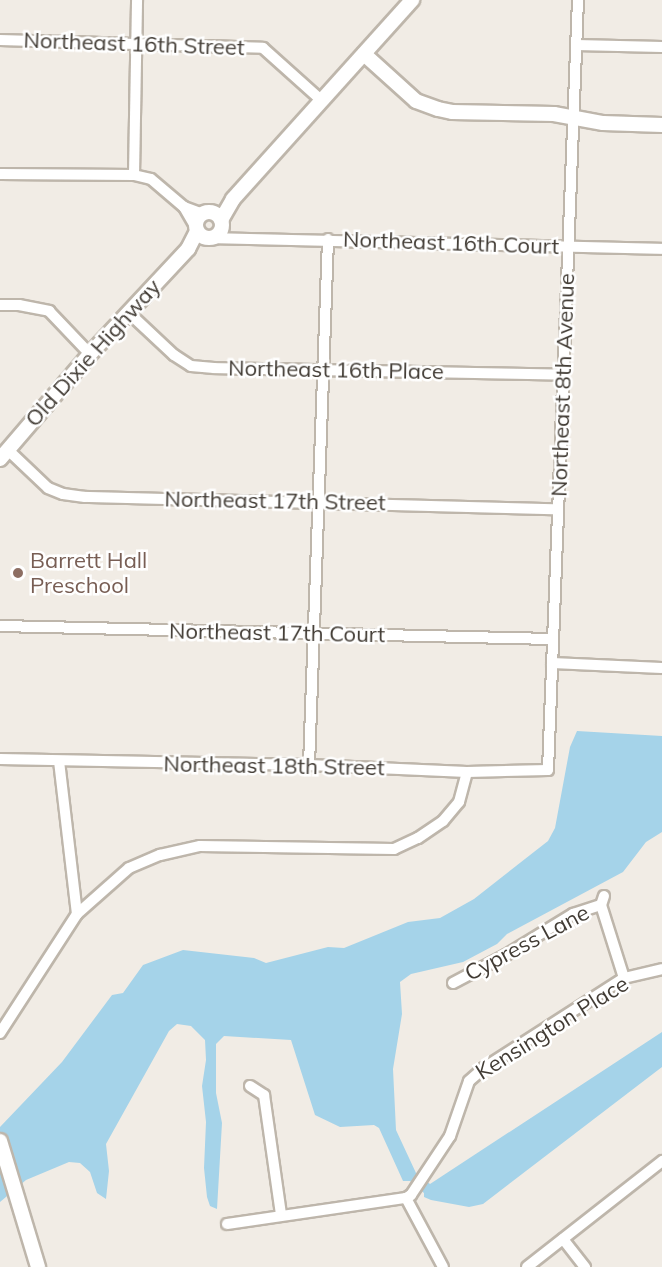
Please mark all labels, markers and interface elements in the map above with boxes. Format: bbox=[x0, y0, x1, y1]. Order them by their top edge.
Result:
street label: Northeast 16th Street bbox=[23, 27, 245, 61]
street label: Northeast 16th Court bbox=[343, 226, 559, 260]
street label: Northeast 8th Avenue bbox=[546, 273, 580, 497]
street label: Old Dixie Highway bbox=[20, 274, 166, 432]
street label: Northeast 16th Place bbox=[228, 355, 444, 385]
street label: Northeast 17th Street bbox=[164, 486, 386, 516]
place label: Barrett Hall Preschool bbox=[30, 547, 147, 598]
marker: Barrett Hall Preschool bbox=[11, 566, 25, 580]
street label: Northeast 17th Court bbox=[169, 618, 385, 648]
street label: Northeast 18th Street bbox=[163, 751, 385, 781]
street label: Cypress Lane bbox=[460, 899, 594, 987]
street label: Kensington Place bbox=[471, 970, 633, 1086]

